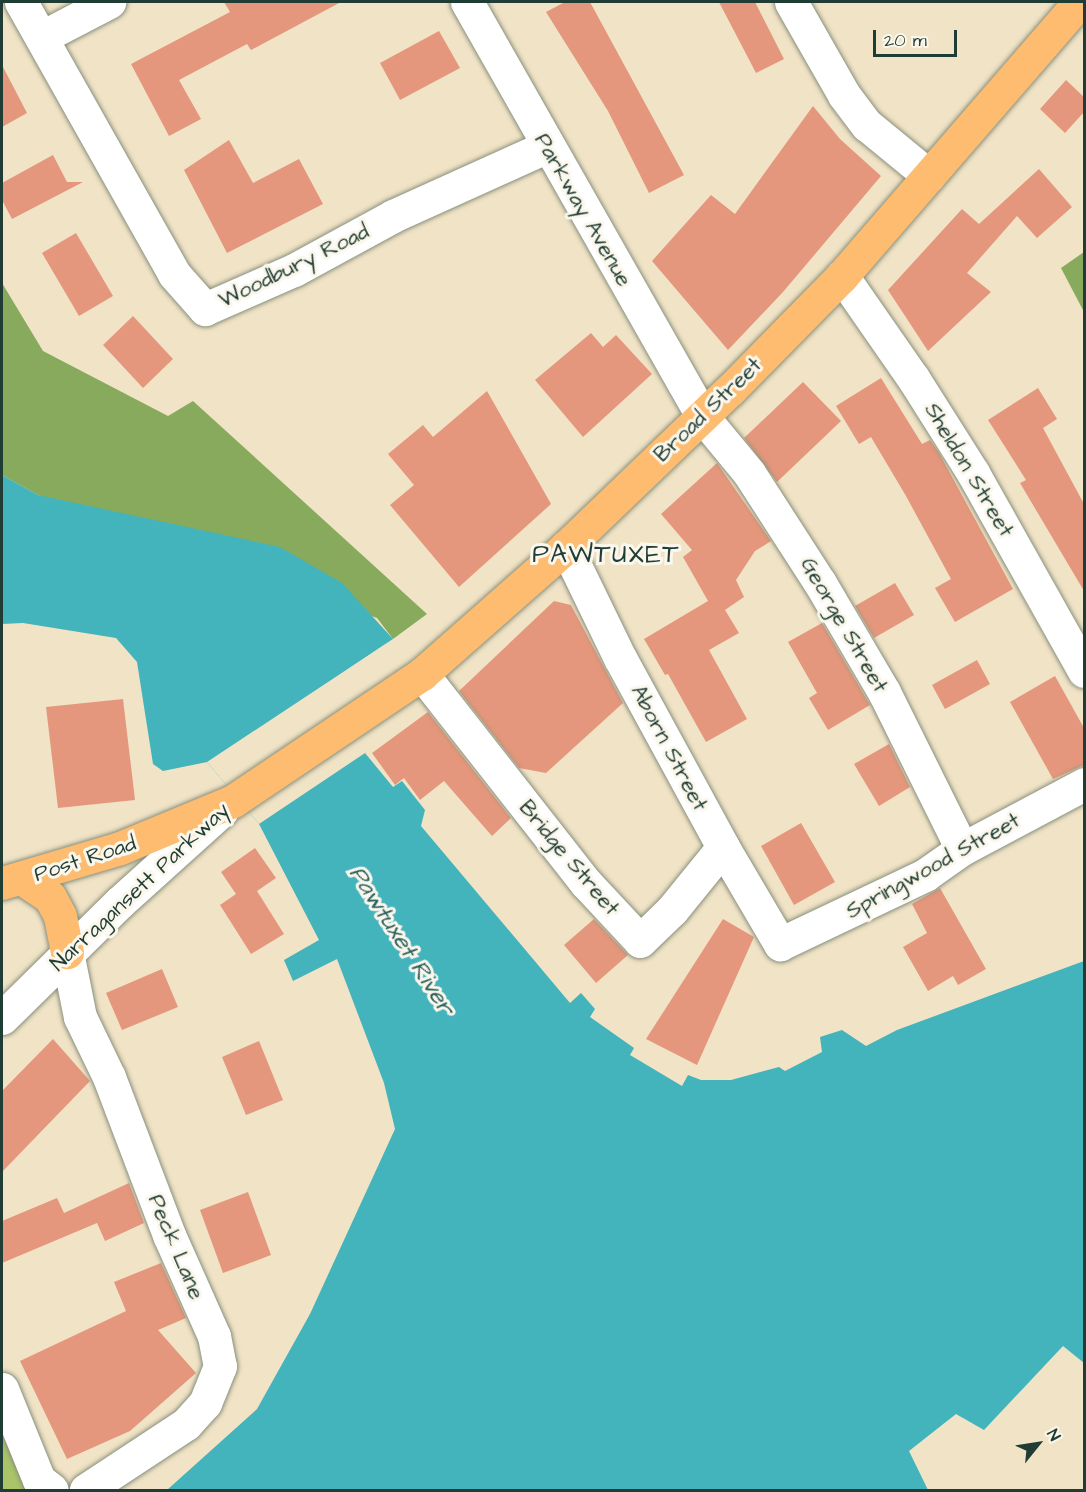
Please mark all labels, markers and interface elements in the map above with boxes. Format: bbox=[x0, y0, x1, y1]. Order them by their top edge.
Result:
scale bar bbox=[876, 18, 960, 56]
text: 20 m bbox=[884, 28, 927, 53]
street label: Parkway Avenue bbox=[529, 129, 637, 291]
street label: Woodbury Road bbox=[215, 218, 373, 314]
street label: Broad Street bbox=[649, 352, 767, 468]
street label: Sheldon Street bbox=[919, 398, 1019, 542]
district label: PAWTUXET bbox=[532, 539, 680, 571]
street label: George Street bbox=[795, 553, 893, 697]
street label: Aborn Street bbox=[625, 681, 713, 815]
street label: Bridge Street bbox=[513, 795, 625, 921]
street label: Narragansett Parkway bbox=[45, 797, 235, 977]
street label: Springwood Street bbox=[841, 807, 1025, 925]
street label: Post Road bbox=[31, 830, 139, 888]
water label: Pawtuxet River bbox=[342, 861, 460, 1021]
street label: Peck Lane bbox=[142, 1191, 210, 1303]
north arrow bbox=[1008, 1414, 1068, 1474]
text: N bbox=[1042, 1425, 1066, 1445]

